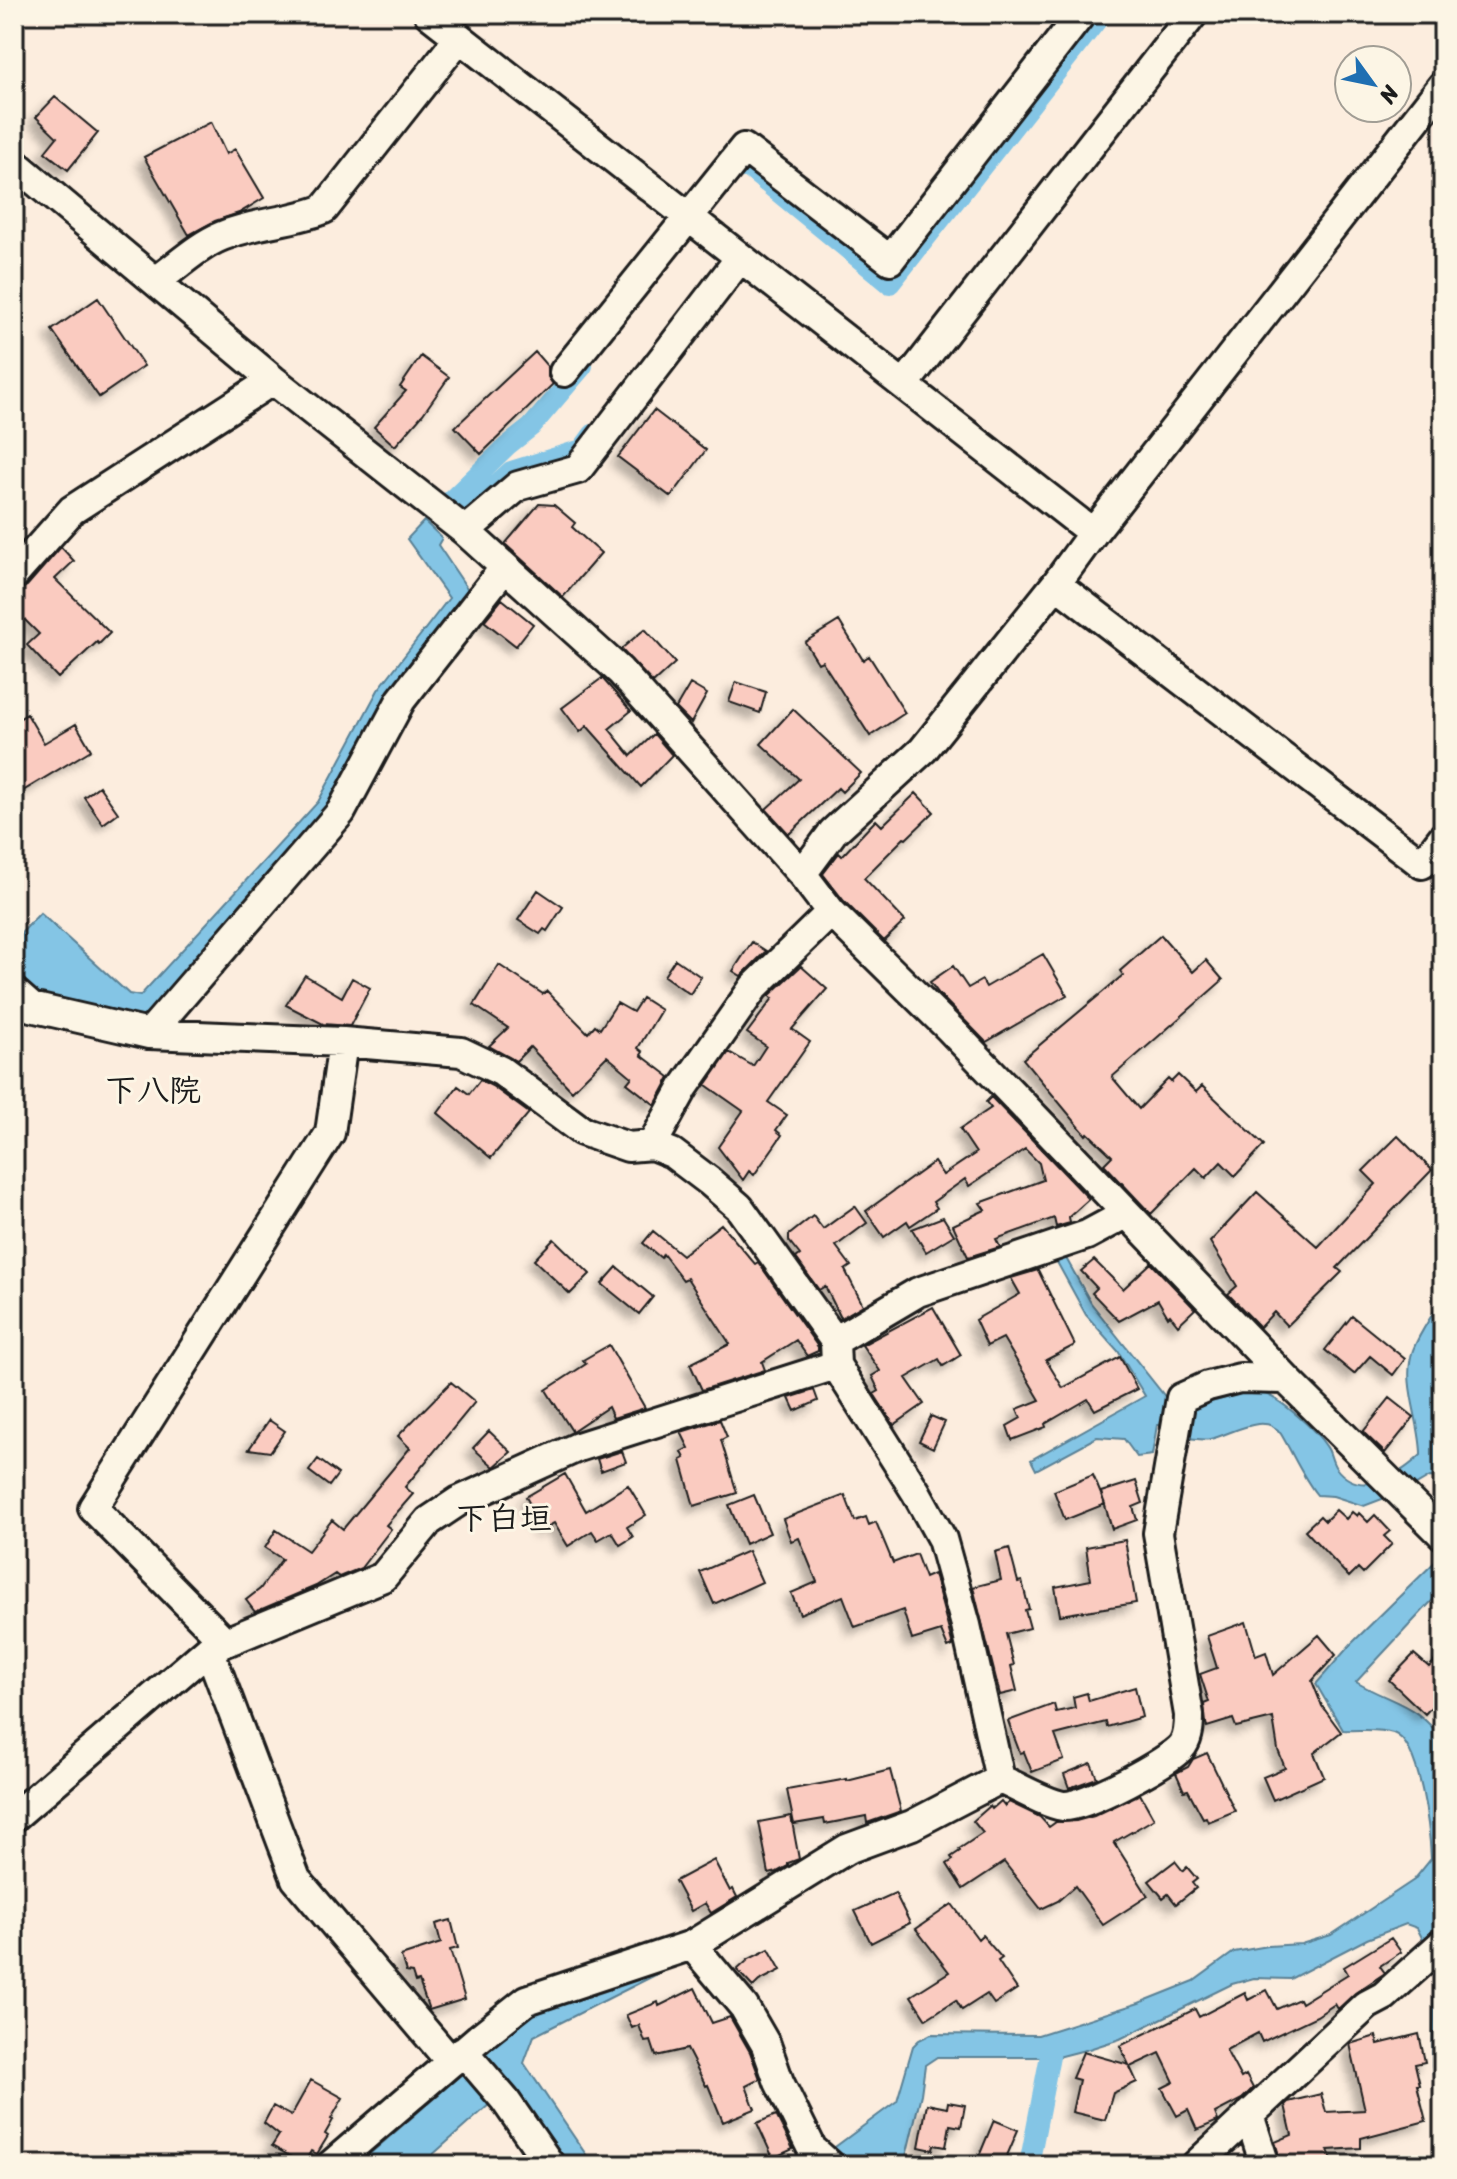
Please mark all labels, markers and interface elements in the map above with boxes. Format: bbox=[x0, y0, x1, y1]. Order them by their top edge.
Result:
north arrow bbox=[1333, 44, 1413, 124]
text: N bbox=[1368, 77, 1410, 112]
district label: 下八院 bbox=[105, 1062, 201, 1119]
district label: 下白垣 bbox=[456, 1490, 552, 1547]

